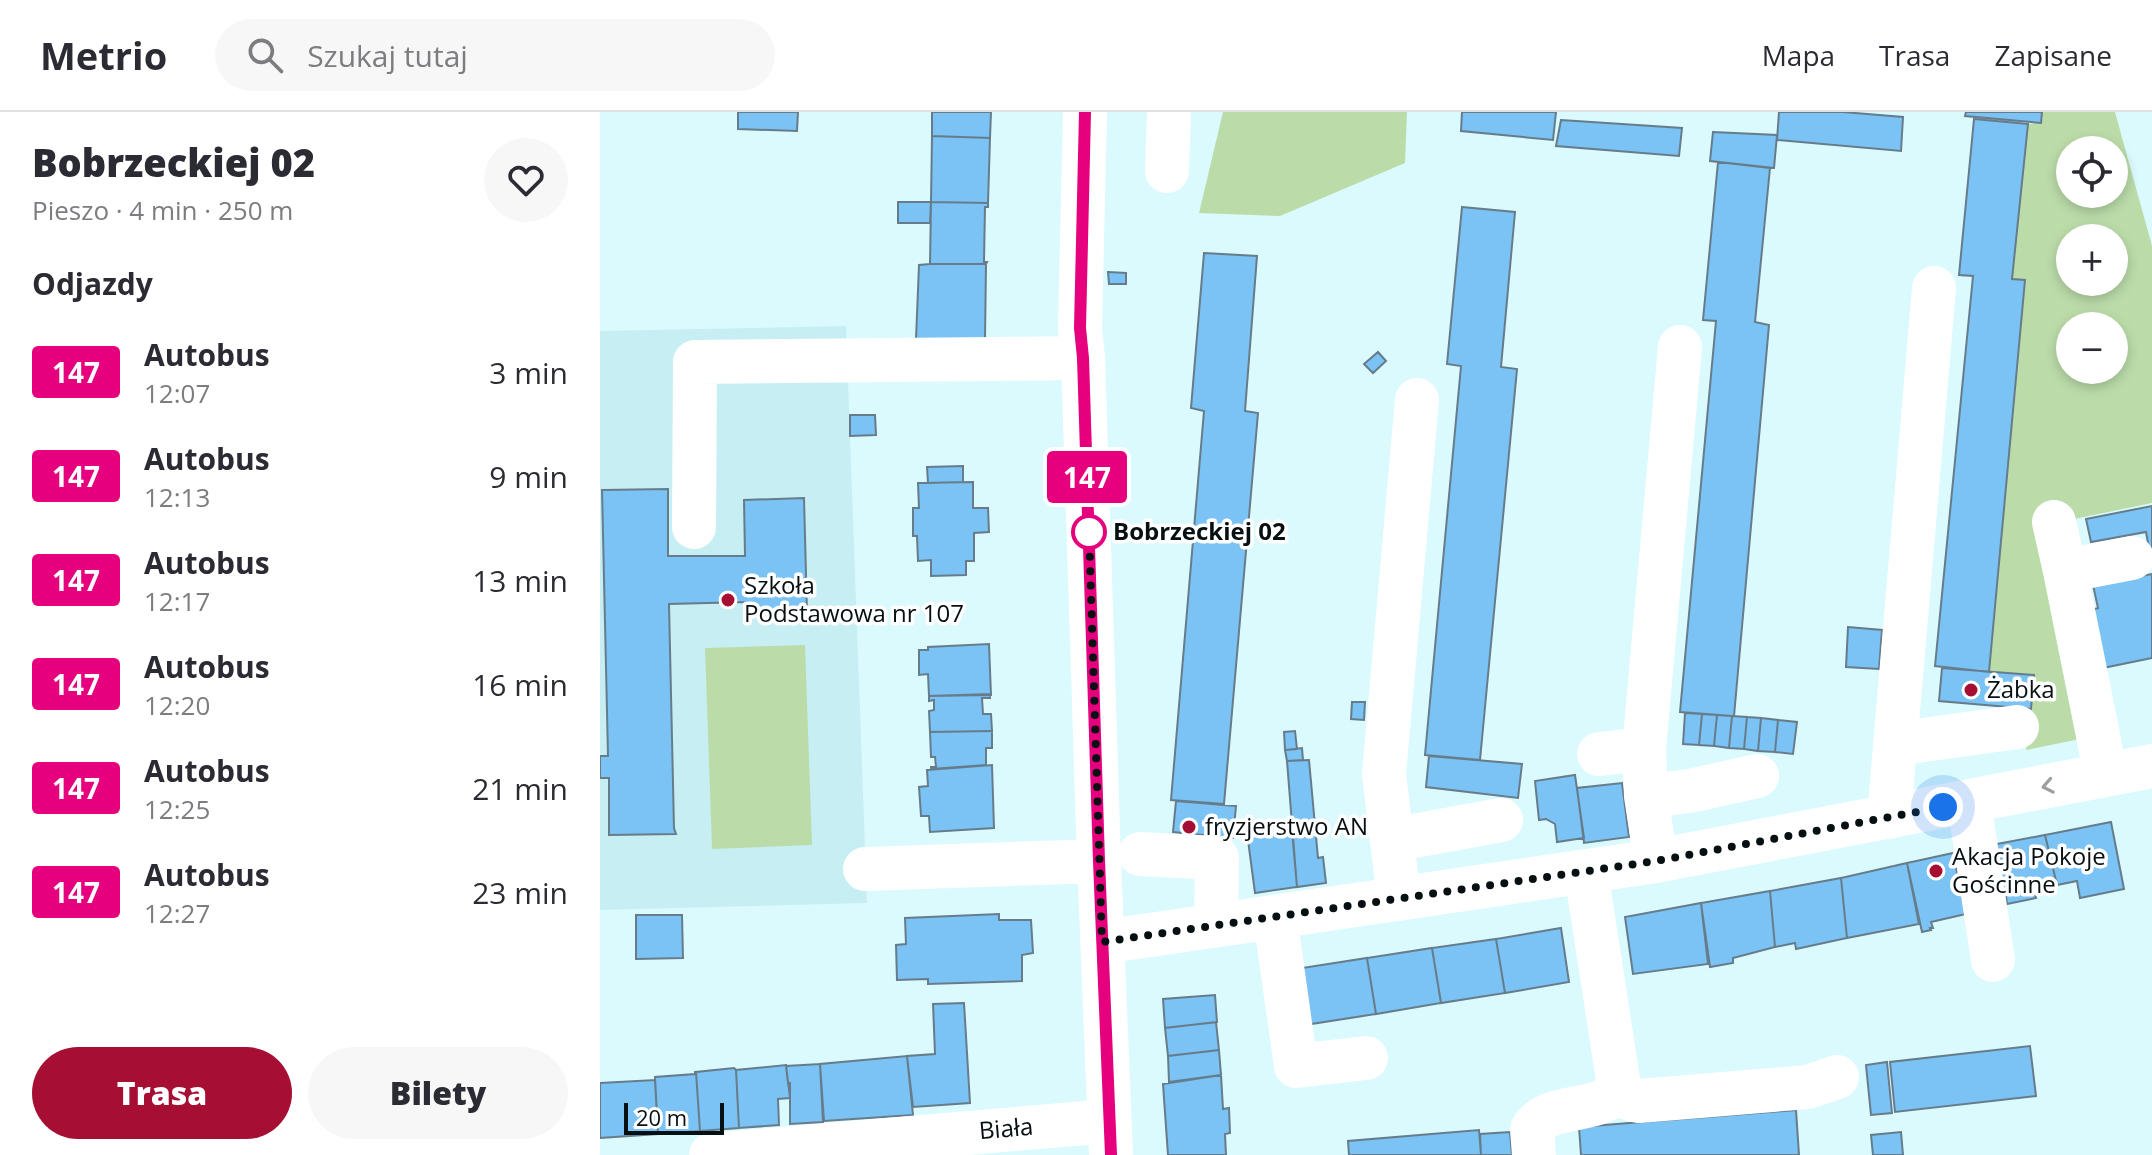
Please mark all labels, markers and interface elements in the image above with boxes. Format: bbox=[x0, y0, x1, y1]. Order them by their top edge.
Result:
search box bbox=[215, 19, 775, 91]
text: Metrio bbox=[40, 29, 167, 81]
icon: search bbox=[243, 33, 287, 77]
text: Szukaj tutaj bbox=[307, 35, 468, 76]
text: Mapa bbox=[1762, 36, 1835, 74]
text: Trasa bbox=[1879, 36, 1950, 74]
text: Zapisane bbox=[1994, 36, 2112, 74]
text: Bobrzeckiej 02 bbox=[32, 136, 315, 188]
map controls bbox=[2056, 136, 2128, 384]
button: locate bbox=[2056, 136, 2128, 208]
button: heart bbox=[484, 138, 568, 222]
text: Pieszo · 4 min · 250 m bbox=[32, 192, 293, 228]
button: + bbox=[2056, 224, 2128, 296]
text: Odjazdy bbox=[32, 263, 153, 304]
button: − bbox=[2056, 312, 2128, 384]
text: Autobus bbox=[144, 334, 270, 375]
text: 3 min bbox=[489, 352, 568, 393]
text: 147 bbox=[52, 353, 100, 391]
text: 12:07 bbox=[144, 375, 210, 411]
text: Autobus bbox=[144, 438, 270, 479]
line badge: 147 bbox=[1041, 451, 1133, 503]
text: 9 min bbox=[489, 456, 568, 497]
text: 147 bbox=[52, 457, 100, 495]
text: 147 bbox=[1063, 458, 1111, 496]
text: 12:13 bbox=[144, 479, 210, 515]
place label: Bobrzeckiej 02 bbox=[1113, 514, 1286, 547]
marker: Bobrzeckiej 02 bbox=[1072, 515, 1106, 549]
text: Autobus bbox=[144, 542, 270, 583]
text: 13 min bbox=[472, 560, 568, 601]
text: 147 bbox=[52, 561, 100, 599]
place label: Szkoła Podstawowa nr 107 bbox=[744, 568, 964, 629]
text: 12:17 bbox=[144, 583, 210, 619]
marker: Szkoła Podstawowa nr 107 bbox=[719, 591, 737, 609]
text: Autobus bbox=[144, 646, 270, 687]
text: 16 min bbox=[472, 664, 568, 705]
text: 147 bbox=[52, 665, 100, 703]
place label: Żabka bbox=[1987, 672, 2055, 705]
marker: Żabka bbox=[1962, 681, 1980, 699]
text: 12:20 bbox=[144, 687, 210, 723]
text: Autobus bbox=[144, 750, 270, 791]
text: 21 min bbox=[472, 768, 568, 809]
text: 147 bbox=[52, 769, 100, 807]
one-way arrow bbox=[2041, 777, 2055, 794]
your location bbox=[1923, 787, 1963, 827]
text: 12:25 bbox=[144, 791, 210, 827]
place label: fryzjerstwo AN bbox=[1205, 809, 1368, 842]
marker: fryzjerstwo AN bbox=[1180, 818, 1198, 836]
place label: Akacja Pokoje Gościnne bbox=[1952, 839, 2106, 900]
text: Autobus bbox=[144, 854, 270, 895]
marker: Akacja Pokoje Gościnne bbox=[1927, 862, 1945, 880]
text: 23 min bbox=[472, 872, 568, 913]
text: 147 bbox=[52, 873, 100, 911]
text: 12:27 bbox=[144, 895, 210, 931]
button: Trasa bbox=[32, 1047, 292, 1139]
button: Bilety bbox=[308, 1047, 568, 1139]
scale bar bbox=[624, 1099, 724, 1135]
text: 20 m bbox=[636, 1102, 687, 1132]
street label: Biała bbox=[977, 1109, 1034, 1146]

